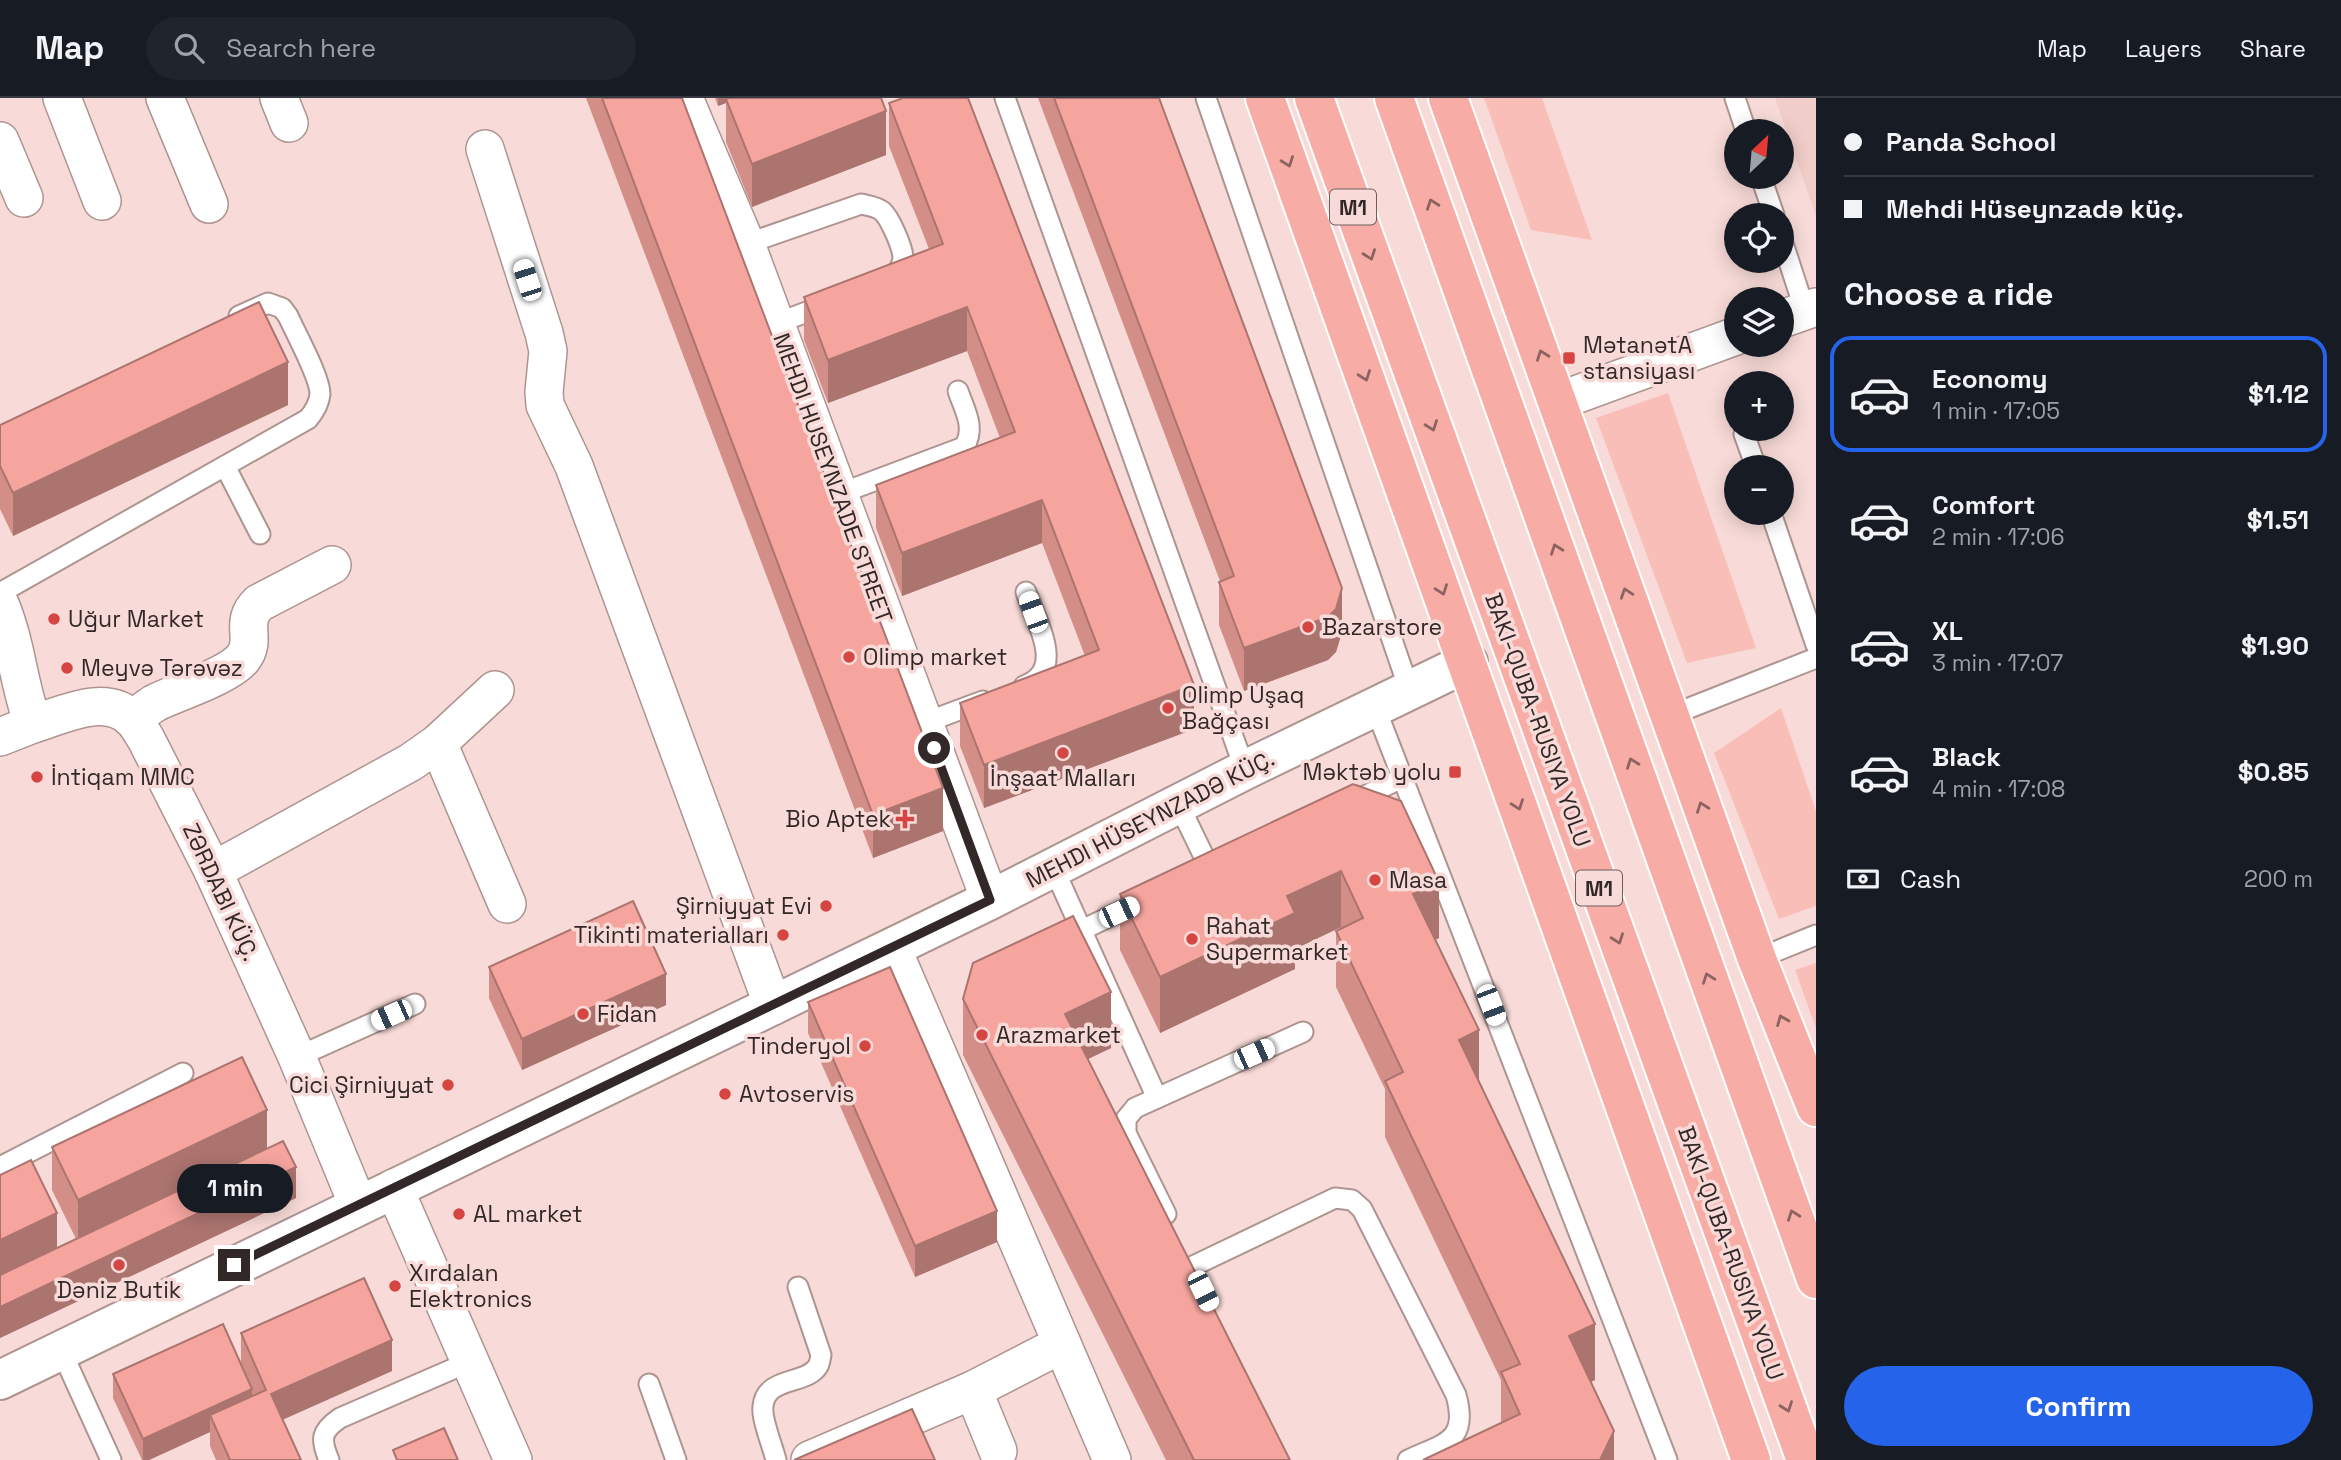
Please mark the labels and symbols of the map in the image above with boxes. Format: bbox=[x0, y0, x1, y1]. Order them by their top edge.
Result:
north arrow bbox=[1724, 119, 1794, 189]
one-way arrow bbox=[1280, 156, 1294, 168]
road number: M1 bbox=[1330, 190, 1376, 224]
one-way arrow bbox=[1426, 198, 1440, 210]
one-way arrow bbox=[1362, 248, 1376, 260]
car bbox=[511, 257, 544, 303]
street label: MEHDI HUSEYNZADЕ STREET bbox=[766, 329, 900, 627]
place label: MətanətA stansiyası bbox=[1583, 330, 1695, 386]
one-way arrow bbox=[1536, 350, 1550, 362]
marker: MətanətA stansiyası bbox=[1561, 350, 1577, 366]
one-way arrow bbox=[1357, 370, 1371, 382]
one-way arrow bbox=[1424, 420, 1438, 432]
one-way arrow bbox=[1550, 543, 1564, 556]
one-way arrow bbox=[1434, 584, 1448, 596]
one-way arrow bbox=[1620, 587, 1634, 600]
car bbox=[1016, 589, 1051, 635]
street label: BAKI-QUBA-RUSIYA YOLU bbox=[1478, 589, 1598, 851]
place label: Uğur Market bbox=[68, 604, 204, 634]
marker: Uğur Market bbox=[46, 611, 62, 627]
place label: Bazarstore bbox=[1322, 612, 1442, 642]
marker: Bazarstore bbox=[1300, 619, 1316, 635]
place label: Olimp market bbox=[863, 642, 1007, 672]
marker: Olimp market bbox=[841, 649, 857, 665]
place label: Meyvə Tərəvəz bbox=[81, 653, 243, 683]
marker: Meyvə Tərəvəz bbox=[59, 660, 75, 676]
place label: Olimp Uşaq Bağçası bbox=[1182, 680, 1304, 736]
marker: Olimp Uşaq Bağçası bbox=[1160, 700, 1176, 716]
route start bbox=[918, 732, 950, 764]
street label: MEHDI HÜSEYNZADƏ KÜÇ. bbox=[1021, 743, 1279, 895]
marker: İnşaat Malları bbox=[1055, 745, 1071, 761]
place label: Məktəb yolu bbox=[1303, 757, 1441, 787]
one-way arrow bbox=[1626, 758, 1640, 770]
place label: İntiqam MMC bbox=[51, 762, 195, 792]
place label: İnşaat Malları bbox=[990, 763, 1136, 793]
marker: Məktəb yolu bbox=[1447, 764, 1463, 780]
marker: İntiqam MMC bbox=[29, 769, 45, 785]
one-way arrow bbox=[1510, 798, 1524, 810]
one-way arrow bbox=[1696, 802, 1710, 814]
place label: Bio Aptek bbox=[785, 804, 891, 834]
marker: Bio Aptek bbox=[897, 811, 913, 827]
street label: ZƏRDABI KÜÇ. bbox=[176, 818, 266, 966]
place label: Masa bbox=[1389, 865, 1447, 895]
road number: M1 bbox=[1576, 870, 1622, 906]
marker: Masa bbox=[1367, 872, 1383, 888]
place label: Şirniyyat Evi bbox=[676, 891, 812, 921]
car bbox=[1096, 894, 1143, 930]
marker: Şirniyyat Evi bbox=[818, 898, 834, 914]
place label: Rahat Supermarket bbox=[1206, 911, 1348, 967]
place label: Tikinti materialları bbox=[574, 920, 769, 950]
marker: Tikinti materialları bbox=[775, 927, 791, 943]
marker: Rahat Supermarket bbox=[1184, 931, 1200, 947]
one-way arrow bbox=[1610, 933, 1624, 945]
one-way arrow bbox=[1703, 972, 1717, 984]
car bbox=[1474, 982, 1509, 1028]
car bbox=[368, 997, 415, 1033]
place label: Fidan bbox=[597, 999, 657, 1029]
marker: Fidan bbox=[575, 1006, 591, 1022]
one-way arrow bbox=[1776, 1015, 1790, 1028]
place label: Arazmarket bbox=[996, 1020, 1121, 1050]
marker: Arazmarket bbox=[974, 1027, 990, 1043]
place label: Tinderyol bbox=[747, 1031, 851, 1061]
car bbox=[1231, 1036, 1278, 1072]
marker: Tinderyol bbox=[857, 1038, 873, 1054]
place label: Cici Şirniyyat bbox=[289, 1070, 434, 1100]
marker: Cici Şirniyyat bbox=[440, 1077, 456, 1093]
place label: Avtoservis bbox=[739, 1079, 854, 1109]
marker: Avtoservis bbox=[717, 1086, 733, 1102]
street label: BAKI-QUBA-RUSIYA YOLU bbox=[1671, 1122, 1791, 1384]
callout: 1 min bbox=[176, 1164, 292, 1212]
place label: AL market bbox=[473, 1199, 583, 1229]
marker: AL market bbox=[451, 1206, 467, 1222]
one-way arrow bbox=[1787, 1209, 1801, 1221]
route end bbox=[218, 1249, 250, 1281]
marker: Dəniz Butik bbox=[111, 1257, 127, 1273]
place label: Xırdalan Elektronics bbox=[409, 1258, 532, 1314]
car bbox=[1185, 1268, 1222, 1314]
place label: Dəniz Butik bbox=[57, 1275, 181, 1305]
marker: Xırdalan Elektronics bbox=[387, 1278, 403, 1294]
one-way arrow bbox=[1779, 1400, 1793, 1412]

